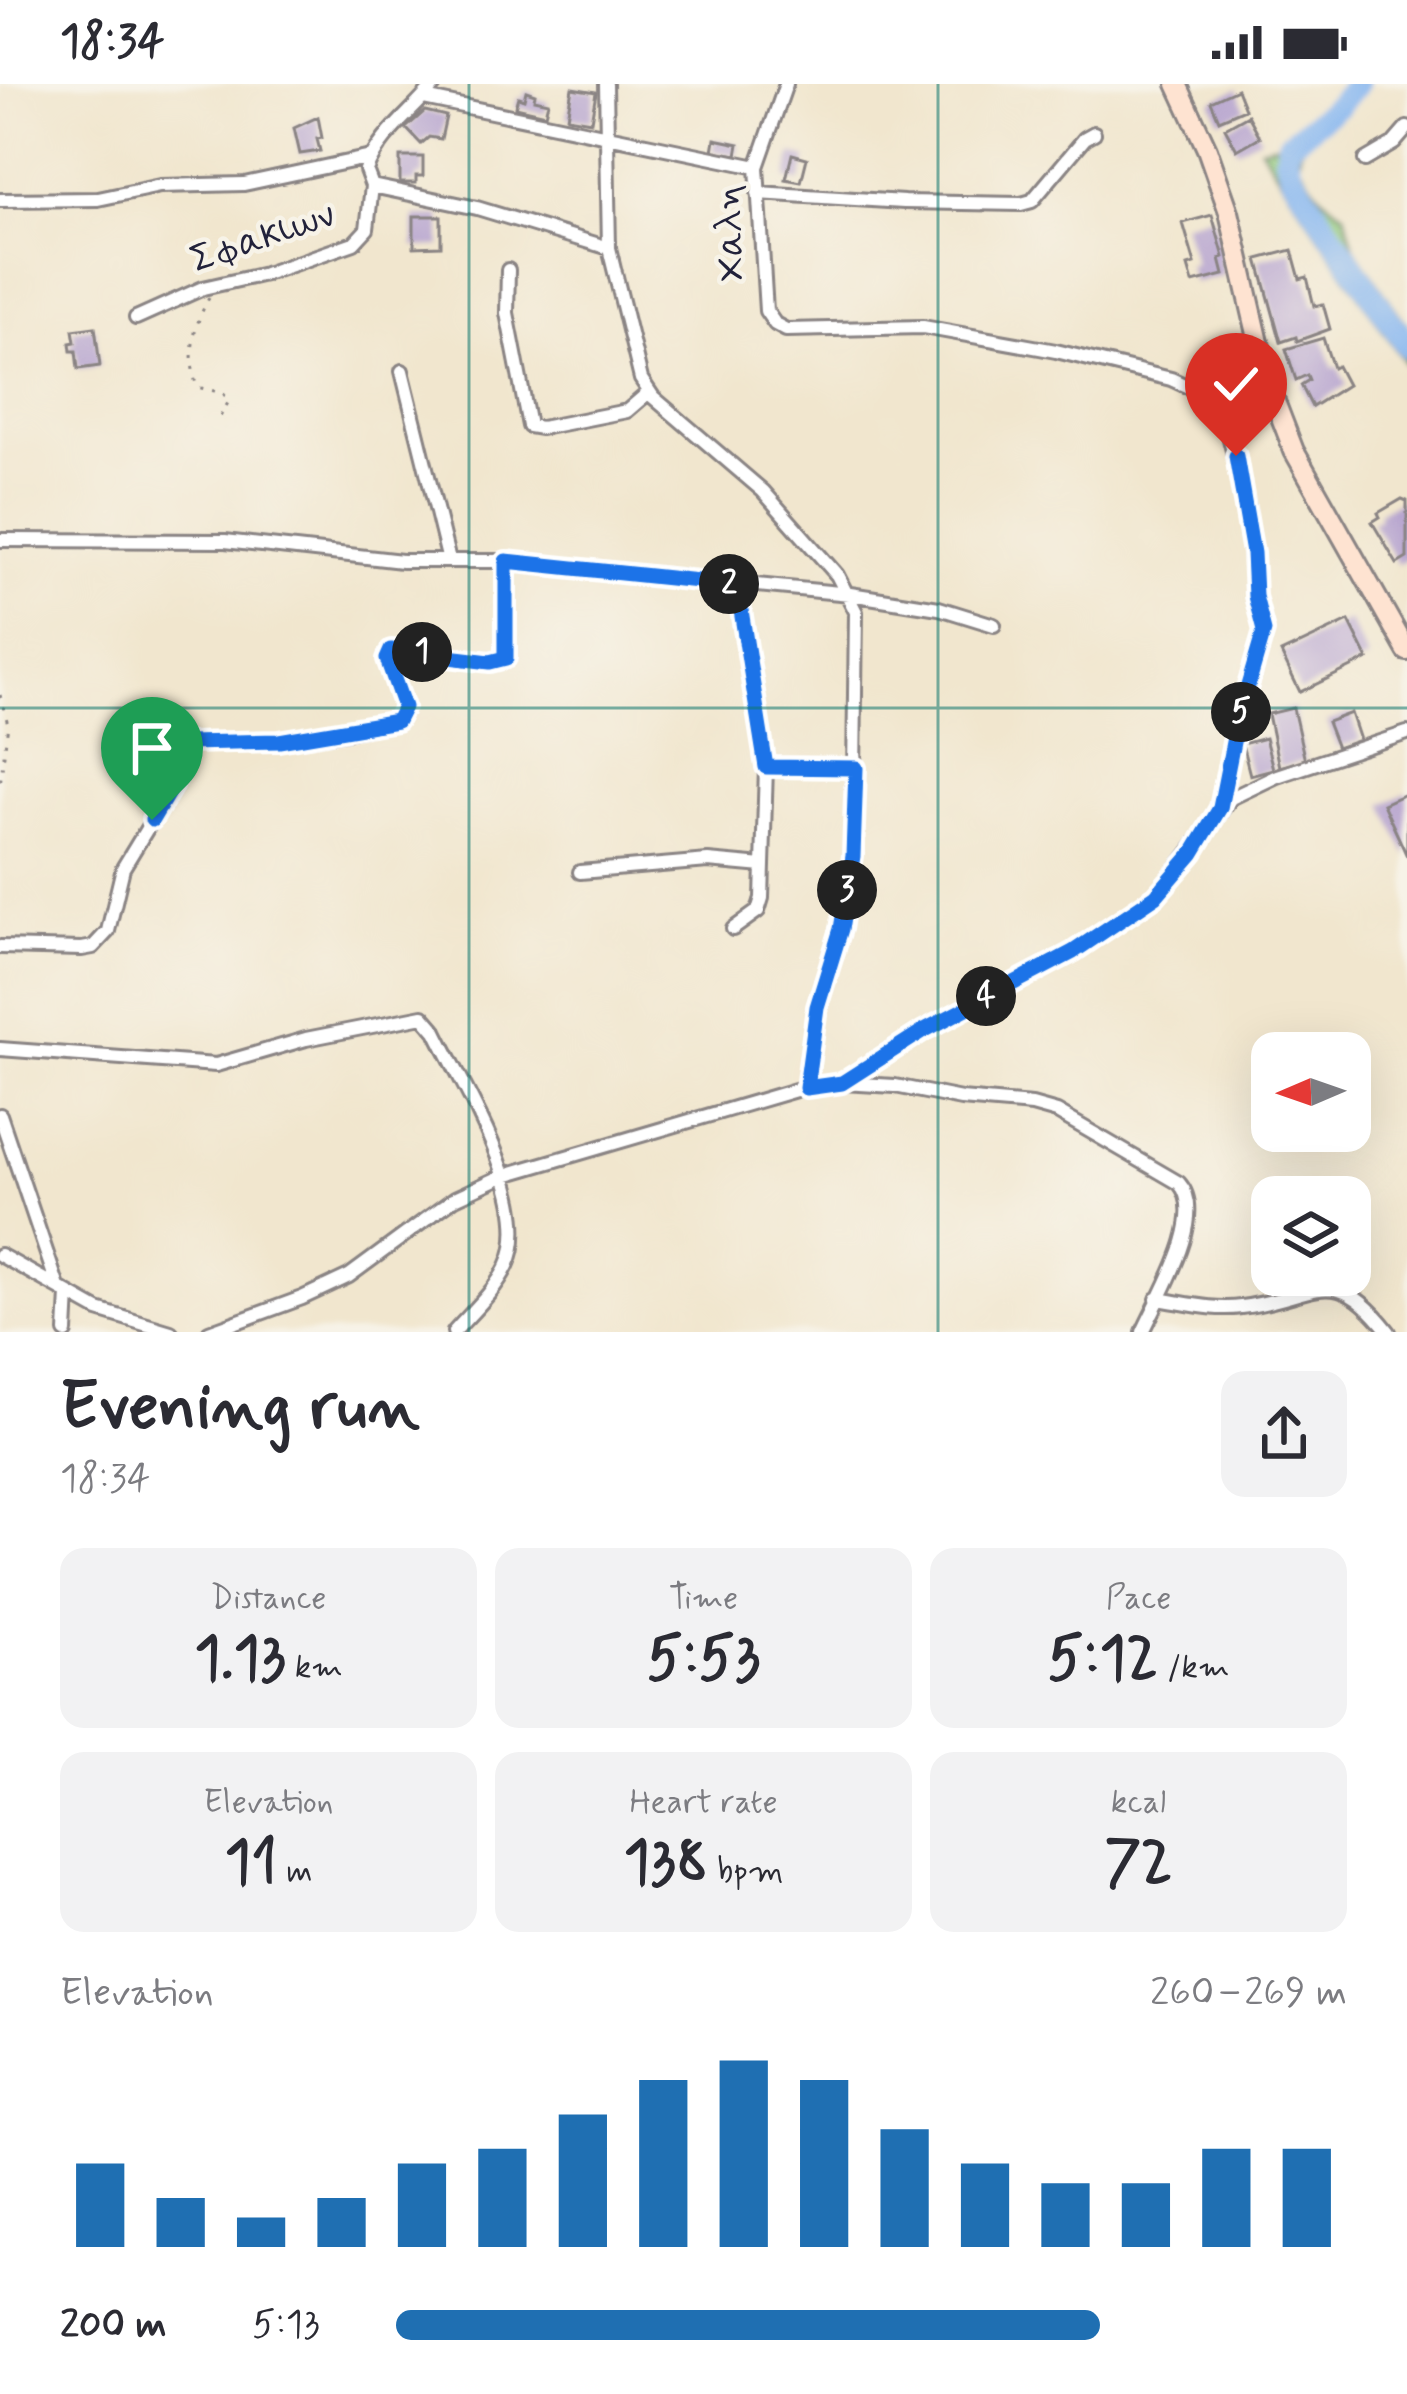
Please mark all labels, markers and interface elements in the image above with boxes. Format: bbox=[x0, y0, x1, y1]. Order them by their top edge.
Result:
text: 18:34 bbox=[60, 13, 164, 72]
street label: Χαλη bbox=[703, 183, 759, 283]
street label: Σφακιων bbox=[184, 190, 342, 286]
pin bbox=[1185, 333, 1287, 456]
icon: check bbox=[1203, 351, 1269, 417]
pin: 2 bbox=[699, 554, 759, 614]
text: 2 bbox=[721, 562, 737, 606]
pin: 1 bbox=[392, 622, 452, 682]
text: 1 bbox=[415, 630, 429, 674]
pin: 5 bbox=[1211, 682, 1271, 742]
text: 5 bbox=[1231, 690, 1251, 734]
pin bbox=[101, 697, 203, 820]
icon: arrive bbox=[119, 715, 185, 781]
pin: 3 bbox=[817, 860, 877, 920]
text: 3 bbox=[840, 868, 854, 912]
pin: 4 bbox=[956, 966, 1016, 1026]
text: 4 bbox=[976, 974, 996, 1018]
north arrow bbox=[1251, 1032, 1371, 1152]
map controls bbox=[1251, 1032, 1371, 1296]
button: layers bbox=[1251, 1176, 1371, 1296]
text: Evening run bbox=[60, 1366, 420, 1452]
button: share bbox=[1221, 1371, 1347, 1497]
text: 18:34 bbox=[60, 1454, 151, 1505]
text: Distance bbox=[211, 1577, 327, 1621]
text: Time bbox=[669, 1577, 738, 1621]
text: Pace bbox=[1106, 1577, 1171, 1621]
text: 1.13 bbox=[194, 1621, 286, 1700]
text: 5:53 bbox=[647, 1621, 760, 1700]
text: 5:12 bbox=[1048, 1621, 1158, 1700]
text: km bbox=[286, 1646, 343, 1690]
text: /km bbox=[1158, 1646, 1229, 1690]
text: Elevation bbox=[204, 1781, 333, 1825]
text: Heart rate bbox=[629, 1781, 778, 1825]
text: kcal bbox=[1111, 1781, 1166, 1825]
text: 11 bbox=[225, 1825, 277, 1904]
text: 138 bbox=[624, 1825, 708, 1904]
text: 72 bbox=[1104, 1825, 1173, 1904]
text: m bbox=[277, 1850, 312, 1894]
text: bpm bbox=[708, 1850, 783, 1894]
text: Elevation bbox=[60, 1968, 214, 2019]
text: 260–269 m bbox=[1150, 1968, 1347, 2019]
text: 200 m bbox=[60, 2300, 166, 2351]
text: 5:13 bbox=[252, 2300, 320, 2351]

